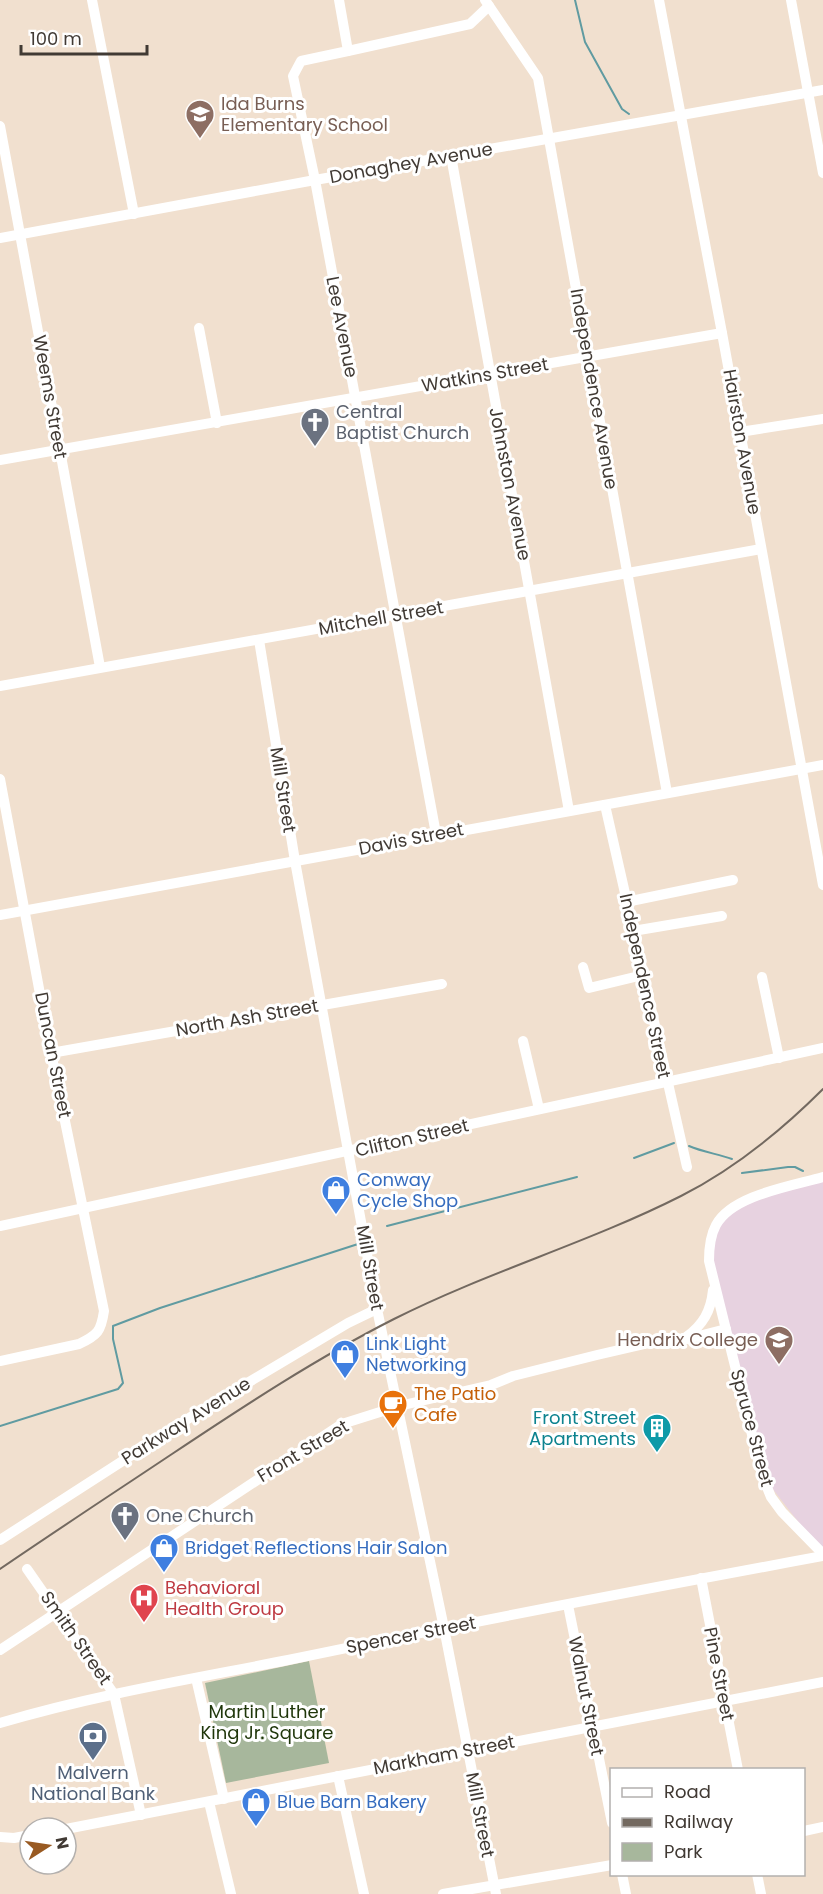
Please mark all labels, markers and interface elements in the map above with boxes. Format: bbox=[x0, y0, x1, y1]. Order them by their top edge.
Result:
scale bar bbox=[21, 18, 147, 56]
text: 100 m bbox=[30, 26, 82, 51]
place label: Ida Burns Elementary School bbox=[221, 91, 388, 137]
school or university icon: Ida Burns Elementary School bbox=[184, 98, 216, 140]
street label: Donaghey Avenue bbox=[327, 136, 494, 189]
street label: Lee Avenue bbox=[320, 274, 365, 380]
street label: Independence Avenue bbox=[565, 287, 624, 491]
street label: Weems Street bbox=[27, 333, 74, 461]
street label: Watkins Street bbox=[420, 351, 550, 398]
street label: Hairston Avenue bbox=[717, 367, 768, 517]
place label: Central Baptist Church bbox=[336, 399, 469, 445]
street label: Johnston Avenue bbox=[483, 405, 538, 563]
church icon: Central Baptist Church bbox=[299, 406, 331, 448]
street label: Mitchell Street bbox=[316, 594, 445, 641]
street label: Mill Street bbox=[264, 745, 303, 834]
street label: Davis Street bbox=[356, 816, 465, 861]
street label: Independence Street bbox=[614, 891, 677, 1081]
street label: Duncan Street bbox=[29, 990, 78, 1120]
street label: North Ash Street bbox=[174, 993, 320, 1042]
street label: Clifton Street bbox=[353, 1112, 471, 1163]
place label: Conway Cycle Shop bbox=[357, 1167, 458, 1213]
shop icon: Conway Cycle Shop bbox=[320, 1174, 352, 1216]
street label: Mill Street bbox=[351, 1223, 390, 1313]
school or university icon: Hendrix College bbox=[763, 1324, 795, 1366]
place label: Hendrix College bbox=[617, 1327, 758, 1352]
place label: Link Light Networking bbox=[366, 1331, 467, 1377]
shop icon: Link Light Networking bbox=[329, 1338, 361, 1380]
street label: Spruce Street bbox=[725, 1366, 780, 1489]
street label: Parkway Avenue bbox=[116, 1371, 255, 1470]
place label: The Patio Cafe bbox=[414, 1381, 496, 1427]
cafe icon: The Patio Cafe bbox=[377, 1388, 409, 1430]
place label: Front Street Apartments bbox=[529, 1405, 636, 1451]
building icon: Front Street Apartments bbox=[641, 1412, 673, 1454]
street label: Front Street bbox=[252, 1413, 353, 1488]
church icon: One Church bbox=[109, 1500, 141, 1542]
place label: One Church bbox=[146, 1503, 254, 1528]
shop icon: Bridget Reflections Hair Salon bbox=[148, 1532, 180, 1574]
place label: Bridget Reflections Hair Salon bbox=[185, 1535, 448, 1560]
place label: Behavioral Health Group bbox=[165, 1575, 284, 1621]
hospital icon: Behavioral Health Group bbox=[128, 1582, 160, 1624]
street label: Smith Street bbox=[35, 1586, 118, 1690]
street label: Spencer Street bbox=[344, 1610, 478, 1659]
street label: Pine Street bbox=[698, 1625, 741, 1723]
street label: Walnut Street bbox=[563, 1634, 610, 1758]
park label: Martin Luther King Jr. Square bbox=[201, 1699, 333, 1745]
bank icon: Malvern National Bank bbox=[77, 1720, 109, 1762]
street label: Markham Street bbox=[371, 1729, 517, 1780]
place label: Malvern National Bank bbox=[31, 1760, 156, 1806]
legend bbox=[610, 1768, 805, 1876]
street label: Mill Street bbox=[460, 1770, 501, 1860]
text: Road bbox=[664, 1779, 711, 1804]
shop icon: Blue Barn Bakery bbox=[240, 1786, 272, 1828]
place label: Blue Barn Bakery bbox=[277, 1789, 427, 1814]
text: Railway bbox=[664, 1809, 733, 1834]
north arrow bbox=[18, 1816, 78, 1876]
text: N bbox=[50, 1835, 75, 1851]
text: Park bbox=[664, 1839, 703, 1864]

